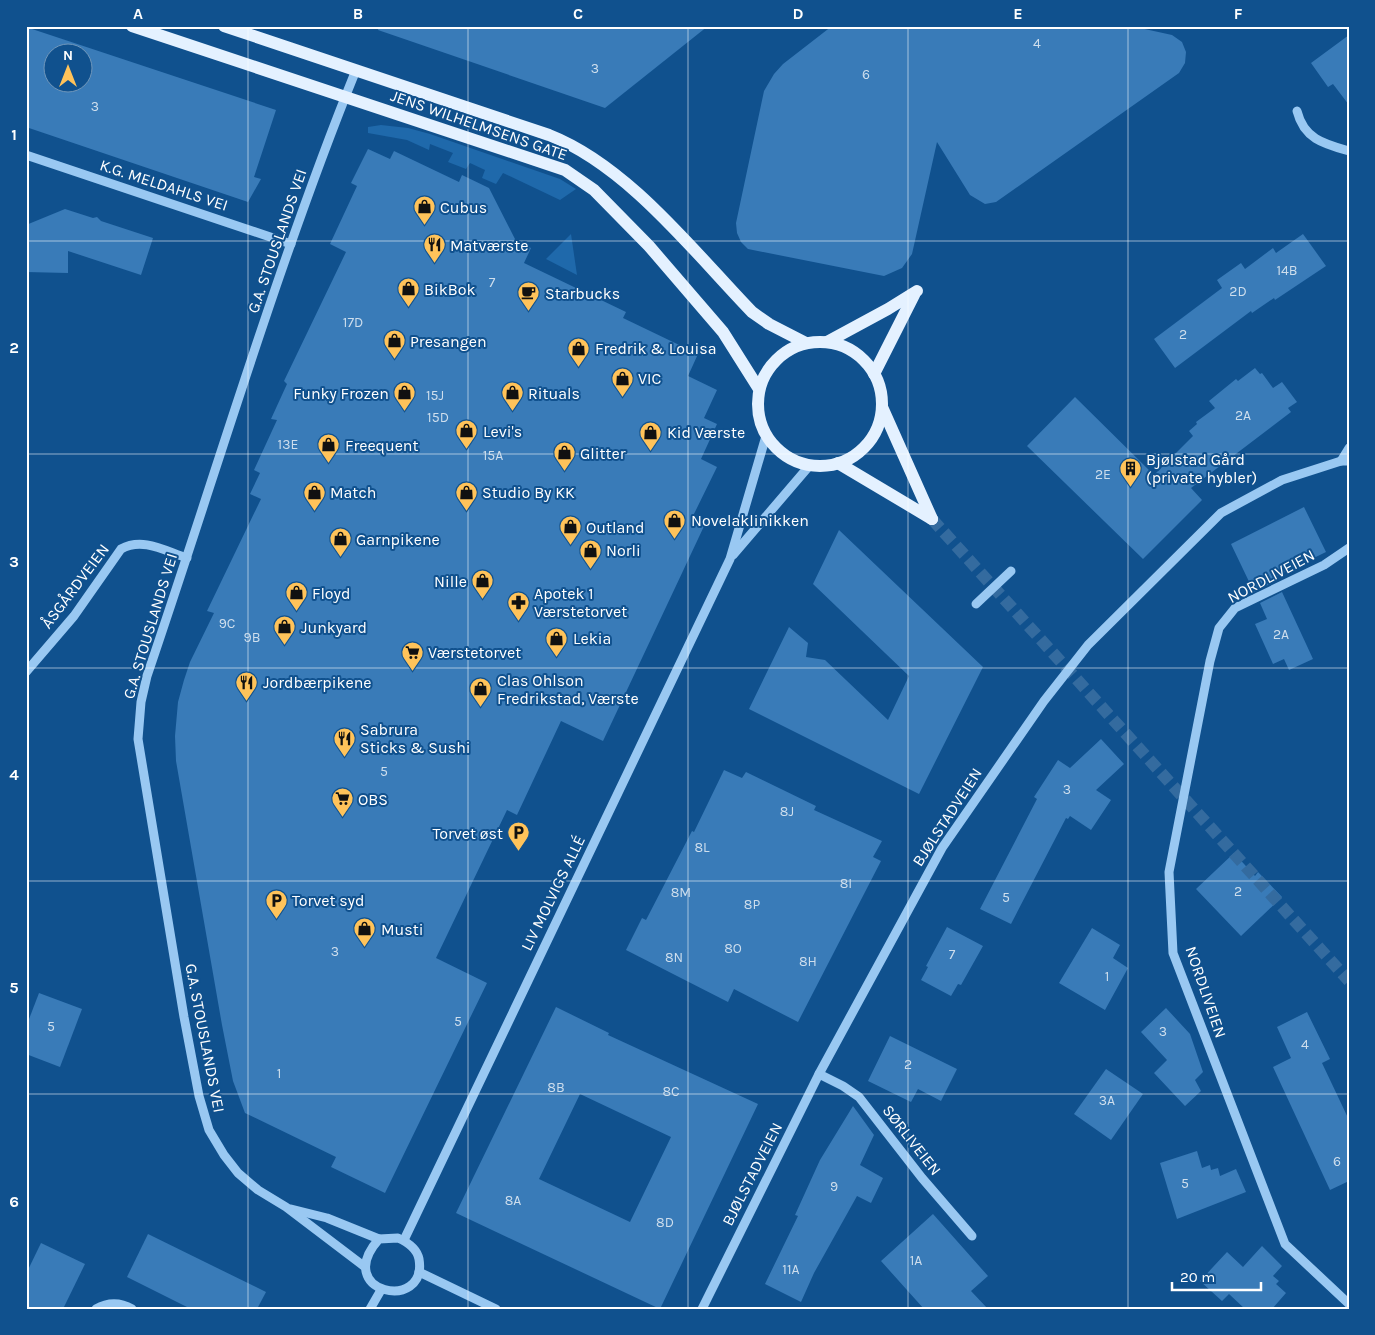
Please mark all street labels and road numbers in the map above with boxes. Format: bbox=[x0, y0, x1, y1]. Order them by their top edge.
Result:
street label: JENS WILHELMSENS GATE bbox=[388, 86, 570, 164]
street label: K.G. MELDAHLS VEI bbox=[98, 155, 230, 215]
street label: G.A. STOUSLANDS VEI bbox=[243, 166, 311, 316]
street label: ÅSGÅRDVEIEN bbox=[37, 540, 113, 632]
street label: NORDLIVEIEN bbox=[1224, 545, 1318, 607]
street label: G.A. STOUSLANDS VEI bbox=[119, 551, 181, 701]
street label: BJØLSTADVEIEN bbox=[908, 764, 986, 870]
street label: LIV MOLVIGS ALLÉ bbox=[517, 832, 589, 954]
street label: NORDLIVEIEN bbox=[1181, 944, 1231, 1040]
street label: G.A. STOUSLANDS VEI bbox=[181, 962, 229, 1114]
street label: SØRLIVEIEN bbox=[879, 1101, 945, 1179]
street label: BJØLSTADVEIEN bbox=[718, 1119, 786, 1229]

